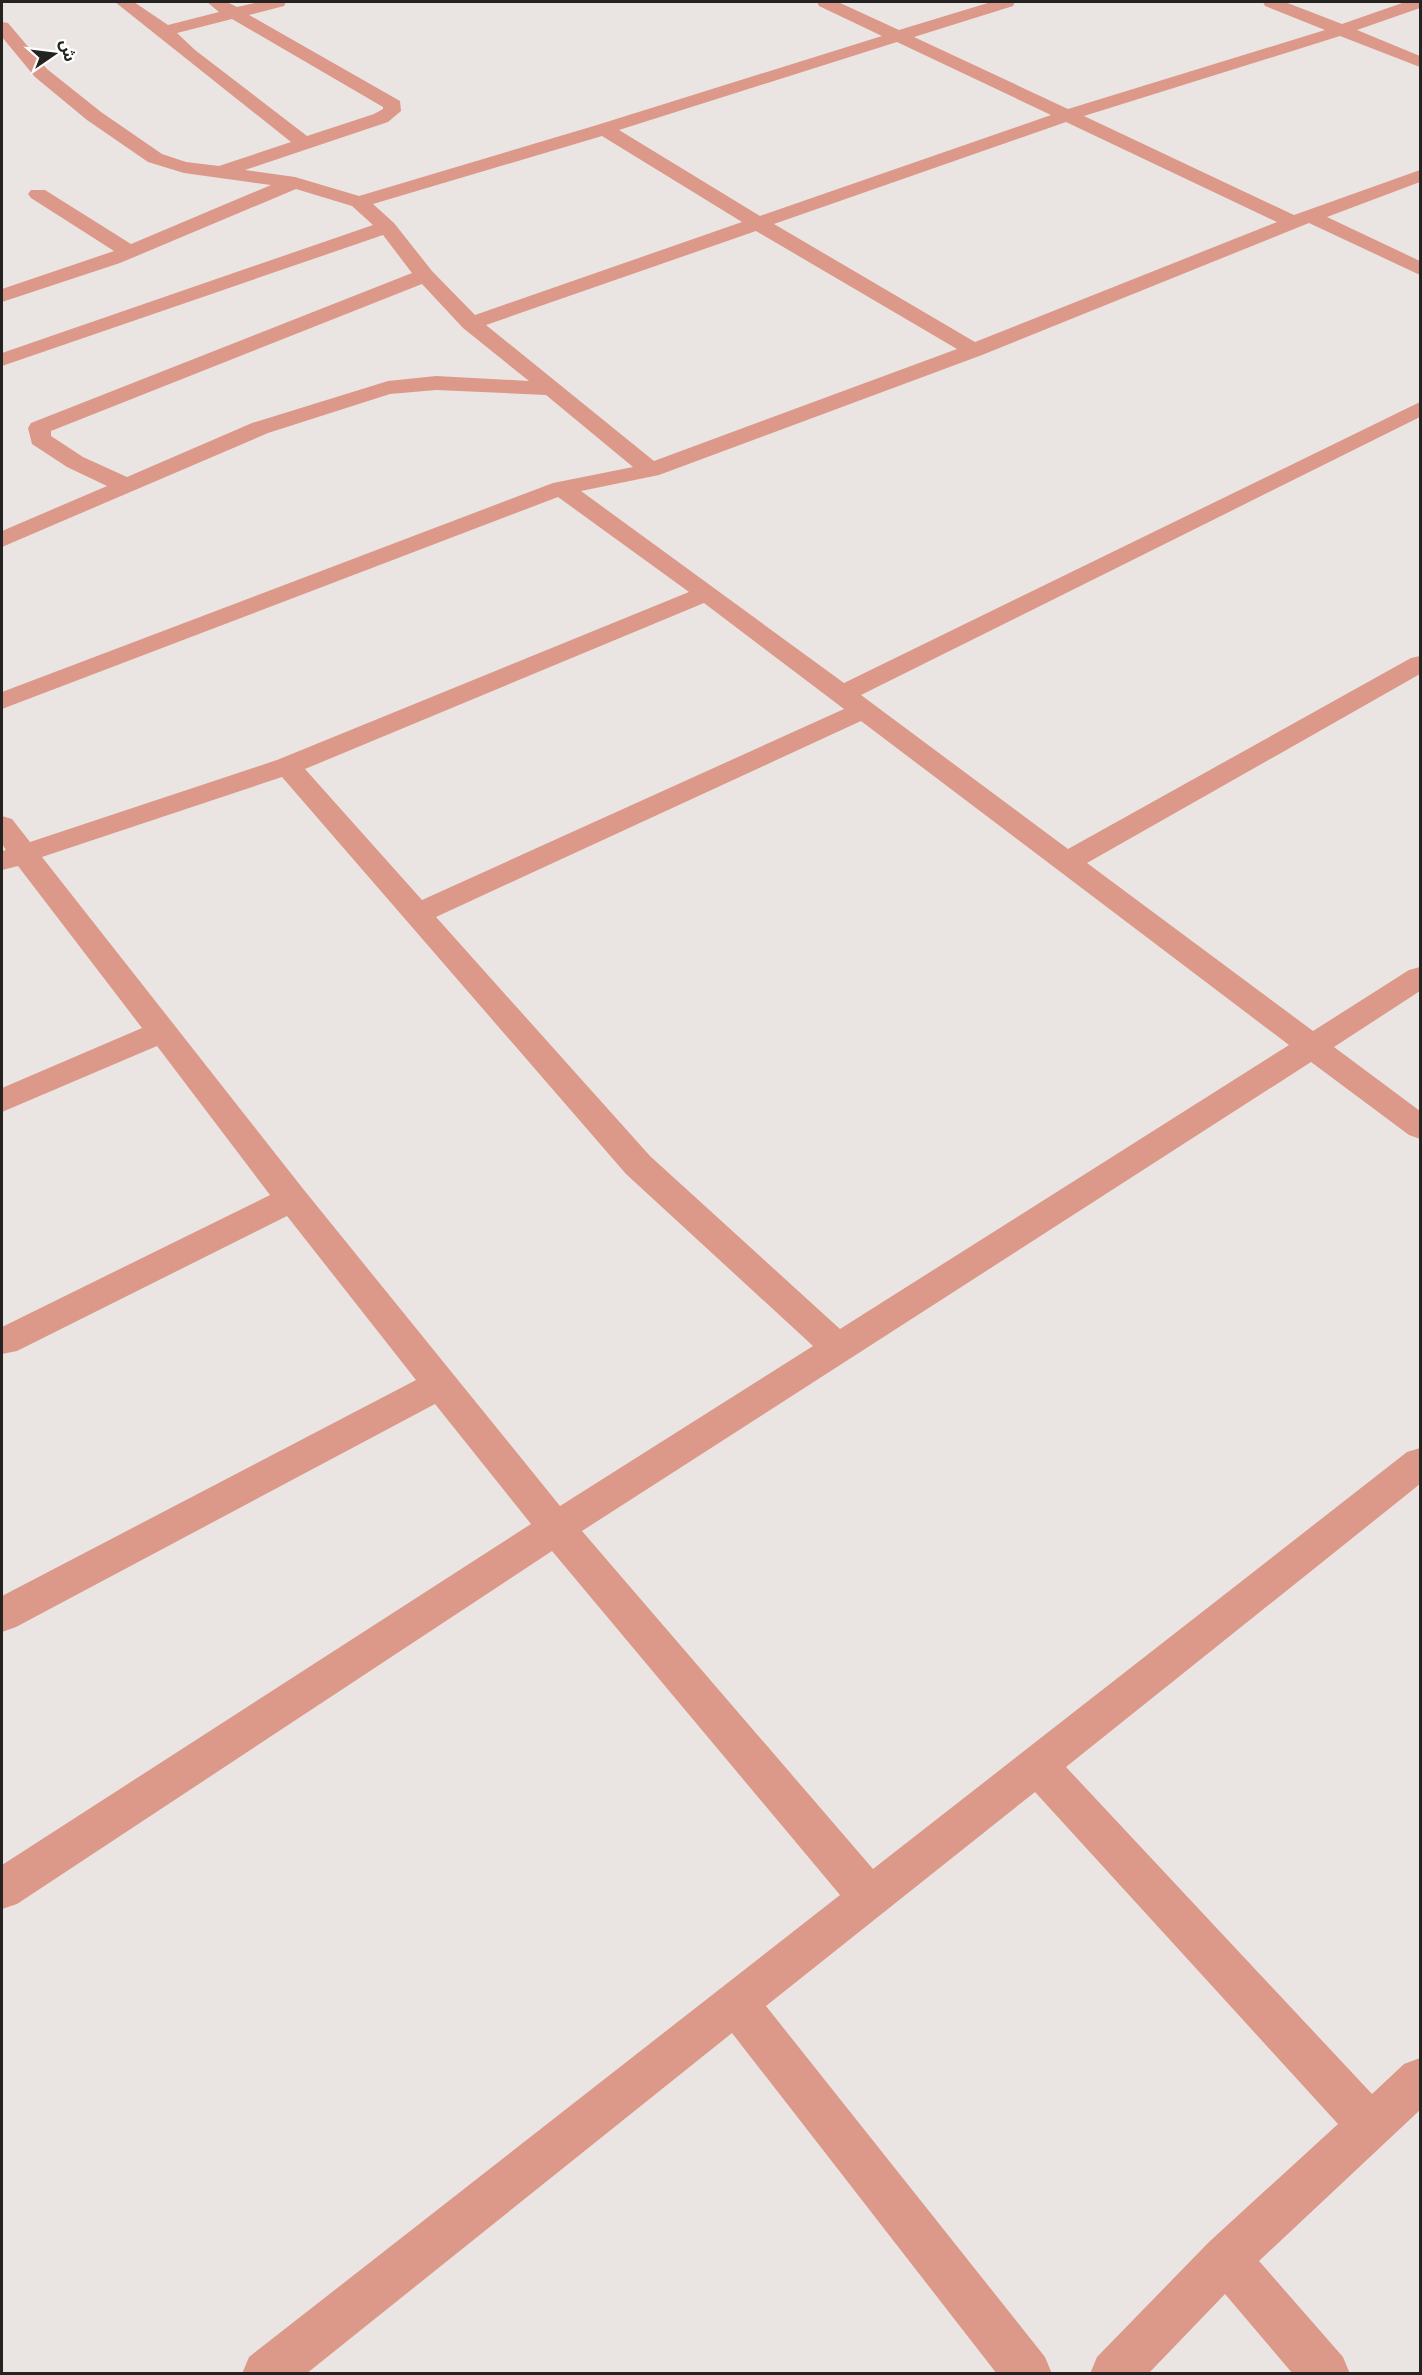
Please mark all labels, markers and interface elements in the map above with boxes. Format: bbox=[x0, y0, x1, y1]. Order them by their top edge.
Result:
north arrow bbox=[24, 24, 84, 84]
text: ش bbox=[54, 37, 82, 64]

